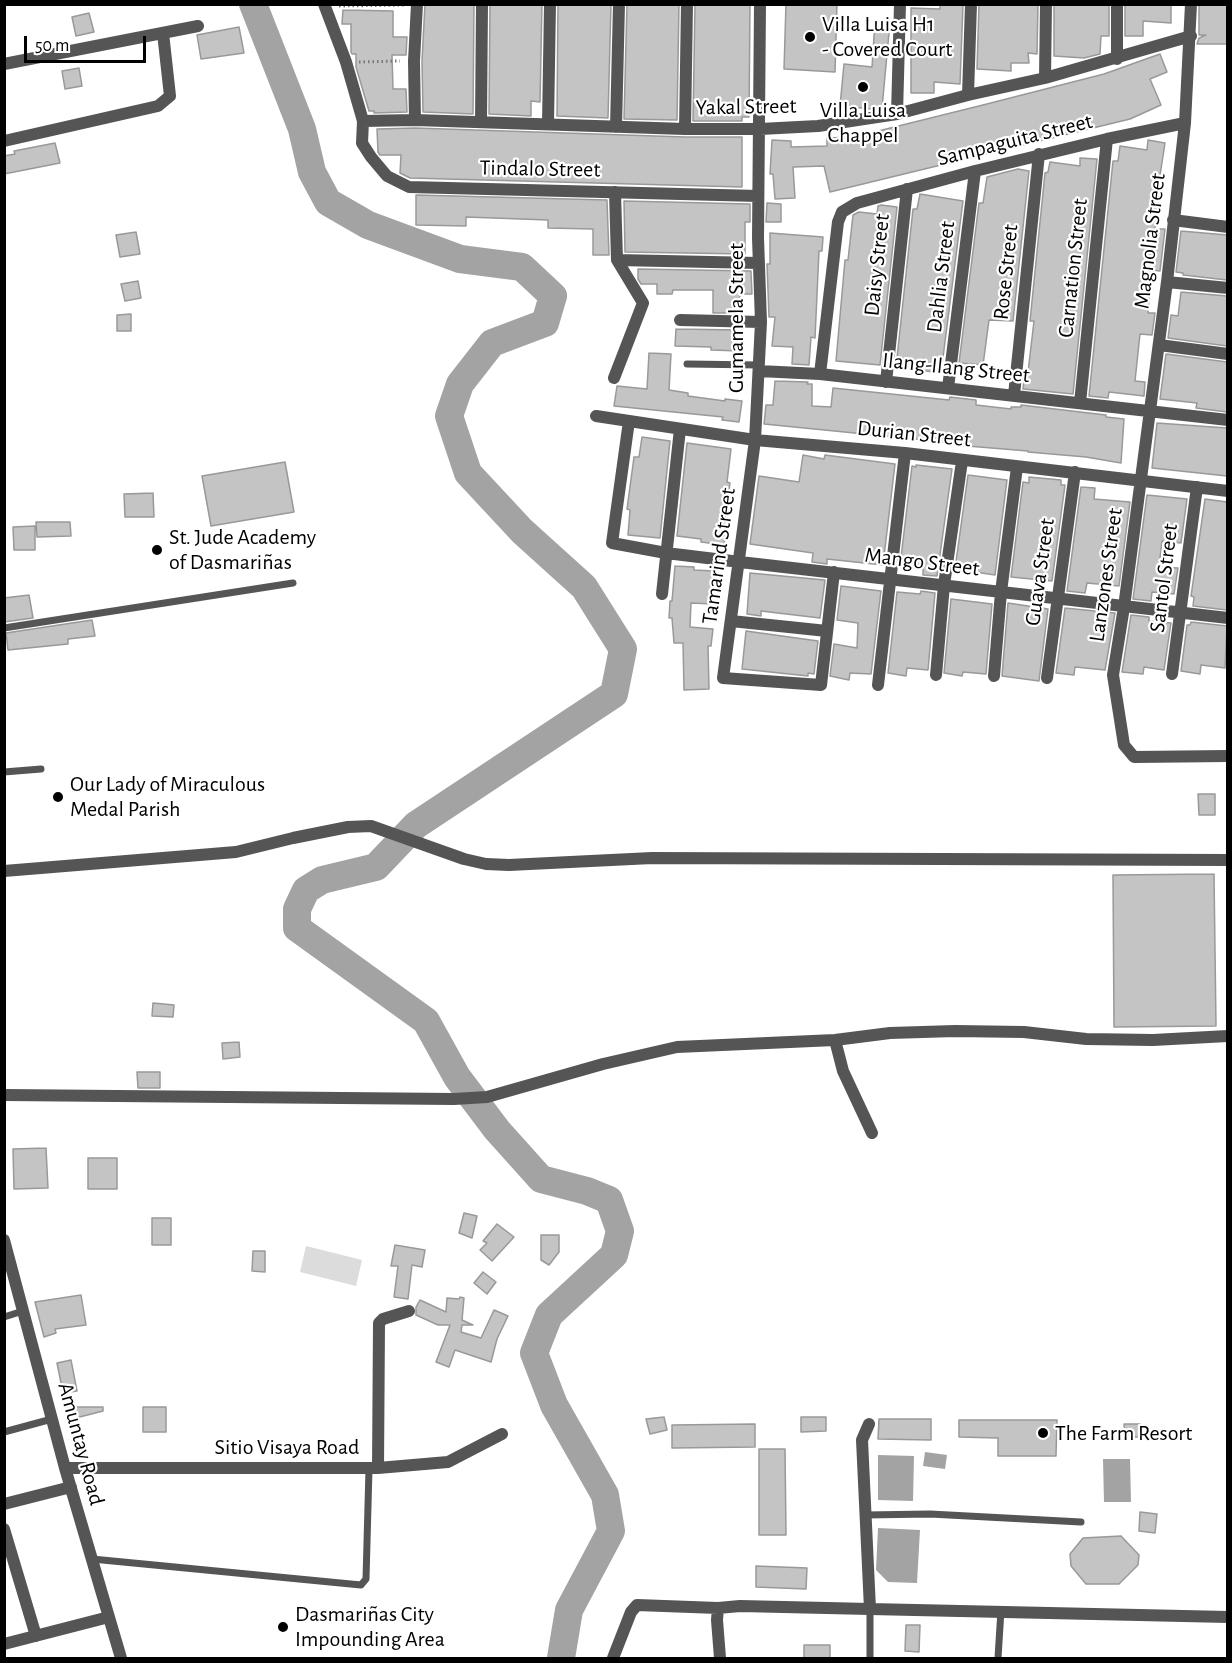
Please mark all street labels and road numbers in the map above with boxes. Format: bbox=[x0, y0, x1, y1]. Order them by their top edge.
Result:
street label: Yakal Street bbox=[695, 93, 797, 121]
street label: Sampaguita Street bbox=[935, 108, 1095, 172]
street label: Tindalo Street bbox=[479, 155, 601, 183]
street label: Magnolia Street bbox=[1129, 172, 1171, 310]
street label: Carnation Street bbox=[1053, 197, 1093, 339]
street label: Daisy Street bbox=[859, 213, 895, 317]
street label: Dahlia Street bbox=[921, 220, 961, 334]
street label: Rose Street bbox=[988, 223, 1024, 321]
street label: Gumamela Street bbox=[723, 243, 749, 393]
street label: Ilang-Ilang Street bbox=[881, 347, 1031, 389]
street label: Durian Street bbox=[856, 415, 972, 453]
street label: Tamarind Street bbox=[696, 486, 742, 626]
street label: Lanzones Street bbox=[1084, 506, 1128, 644]
street label: Guava Street bbox=[1019, 516, 1061, 628]
street label: Santol Street bbox=[1144, 522, 1184, 634]
street label: Mango Street bbox=[863, 542, 981, 582]
street label: Amuntay Road bbox=[52, 1380, 110, 1508]
street label: Sitio Visaya Road bbox=[215, 1434, 359, 1460]

